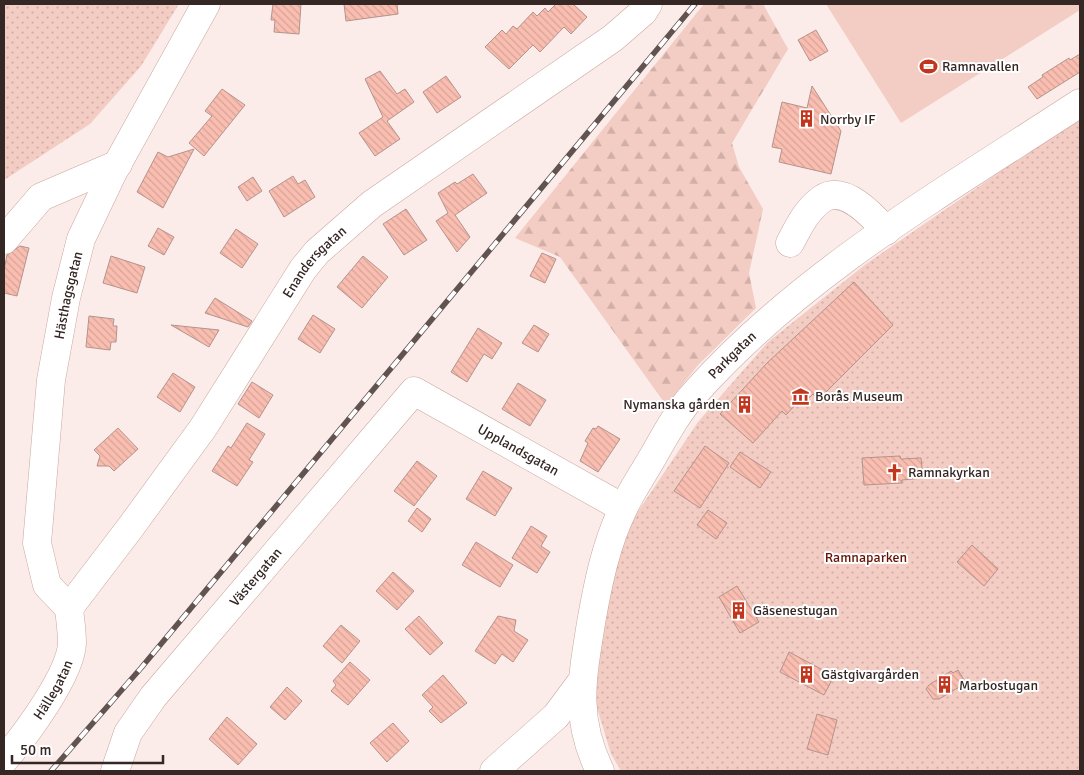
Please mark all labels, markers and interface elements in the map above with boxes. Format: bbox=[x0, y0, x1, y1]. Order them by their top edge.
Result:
sports icon: Ramnavallen bbox=[918, 56, 938, 76]
place label: Ramnavallen bbox=[942, 58, 1019, 75]
building icon: Norrby IF bbox=[796, 109, 816, 129]
place label: Norrby IF bbox=[820, 111, 876, 128]
street label: Enandersgatan bbox=[279, 222, 350, 301]
street label: Hästhagsgatan bbox=[51, 250, 87, 341]
street label: Parkgatan bbox=[705, 328, 760, 382]
museum icon: Borås Museum bbox=[791, 386, 811, 406]
place label: Borås Museum bbox=[815, 388, 903, 405]
building icon: Nymanska gården bbox=[734, 394, 754, 414]
place label: Nymanska gården bbox=[623, 396, 730, 413]
street label: Upplandsgatan bbox=[475, 420, 562, 480]
church icon: Ramnakyrkan bbox=[884, 462, 904, 482]
place label: Ramnakyrkan bbox=[908, 464, 990, 481]
street label: Västergatan bbox=[226, 544, 286, 610]
park label: Ramnaparken bbox=[825, 549, 907, 566]
building icon: Gäsenestugan bbox=[729, 600, 749, 620]
place label: Gäsenestugan bbox=[753, 602, 838, 619]
street label: Hällegatan bbox=[30, 658, 77, 723]
building icon: Gästgivargården bbox=[797, 664, 817, 684]
place label: Gästgivargården bbox=[821, 666, 919, 683]
building icon: Marbostugan bbox=[935, 675, 955, 695]
place label: Marbostugan bbox=[959, 677, 1038, 694]
scale bar bbox=[12, 732, 164, 764]
text: 50 m bbox=[20, 741, 51, 759]

